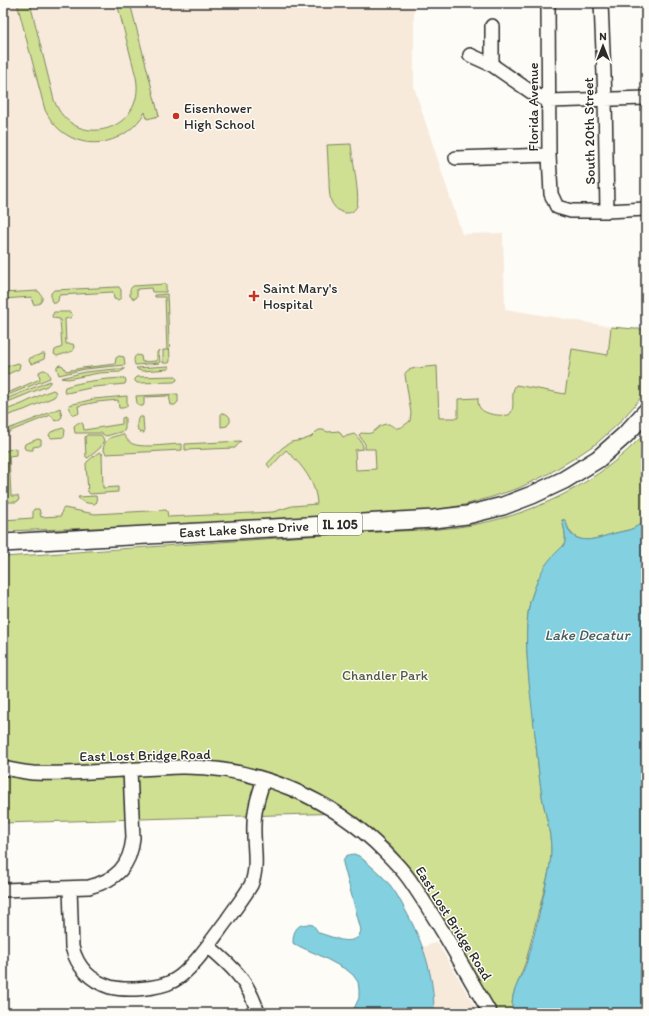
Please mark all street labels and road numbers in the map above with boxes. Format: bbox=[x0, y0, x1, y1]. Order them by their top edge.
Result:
street label: Florida Avenue bbox=[525, 62, 542, 151]
street label: South 20th Street bbox=[580, 77, 599, 185]
road number: IL 105 bbox=[318, 513, 362, 535]
street label: East Lake Shore Drive bbox=[179, 518, 310, 541]
street label: East Lost Bridge Road bbox=[79, 746, 211, 765]
street label: East Lost Bridge Road bbox=[412, 863, 496, 984]

